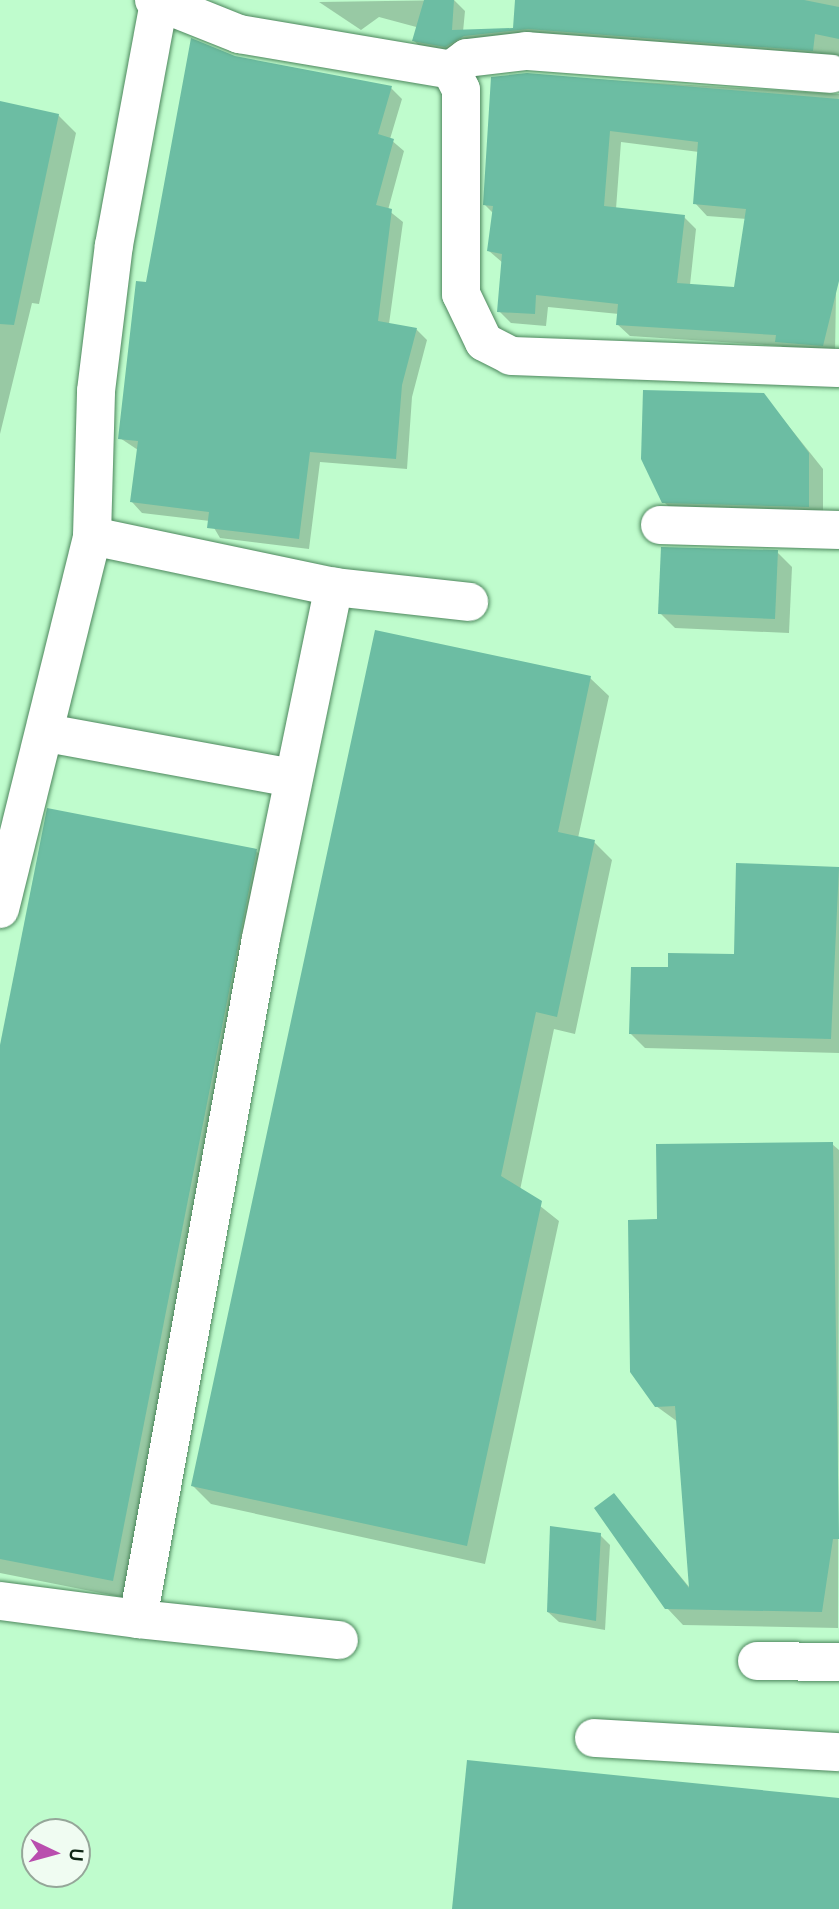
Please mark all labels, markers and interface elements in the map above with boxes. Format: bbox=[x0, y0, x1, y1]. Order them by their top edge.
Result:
north arrow bbox=[21, 1818, 91, 1888]
text: U bbox=[62, 1847, 87, 1862]

